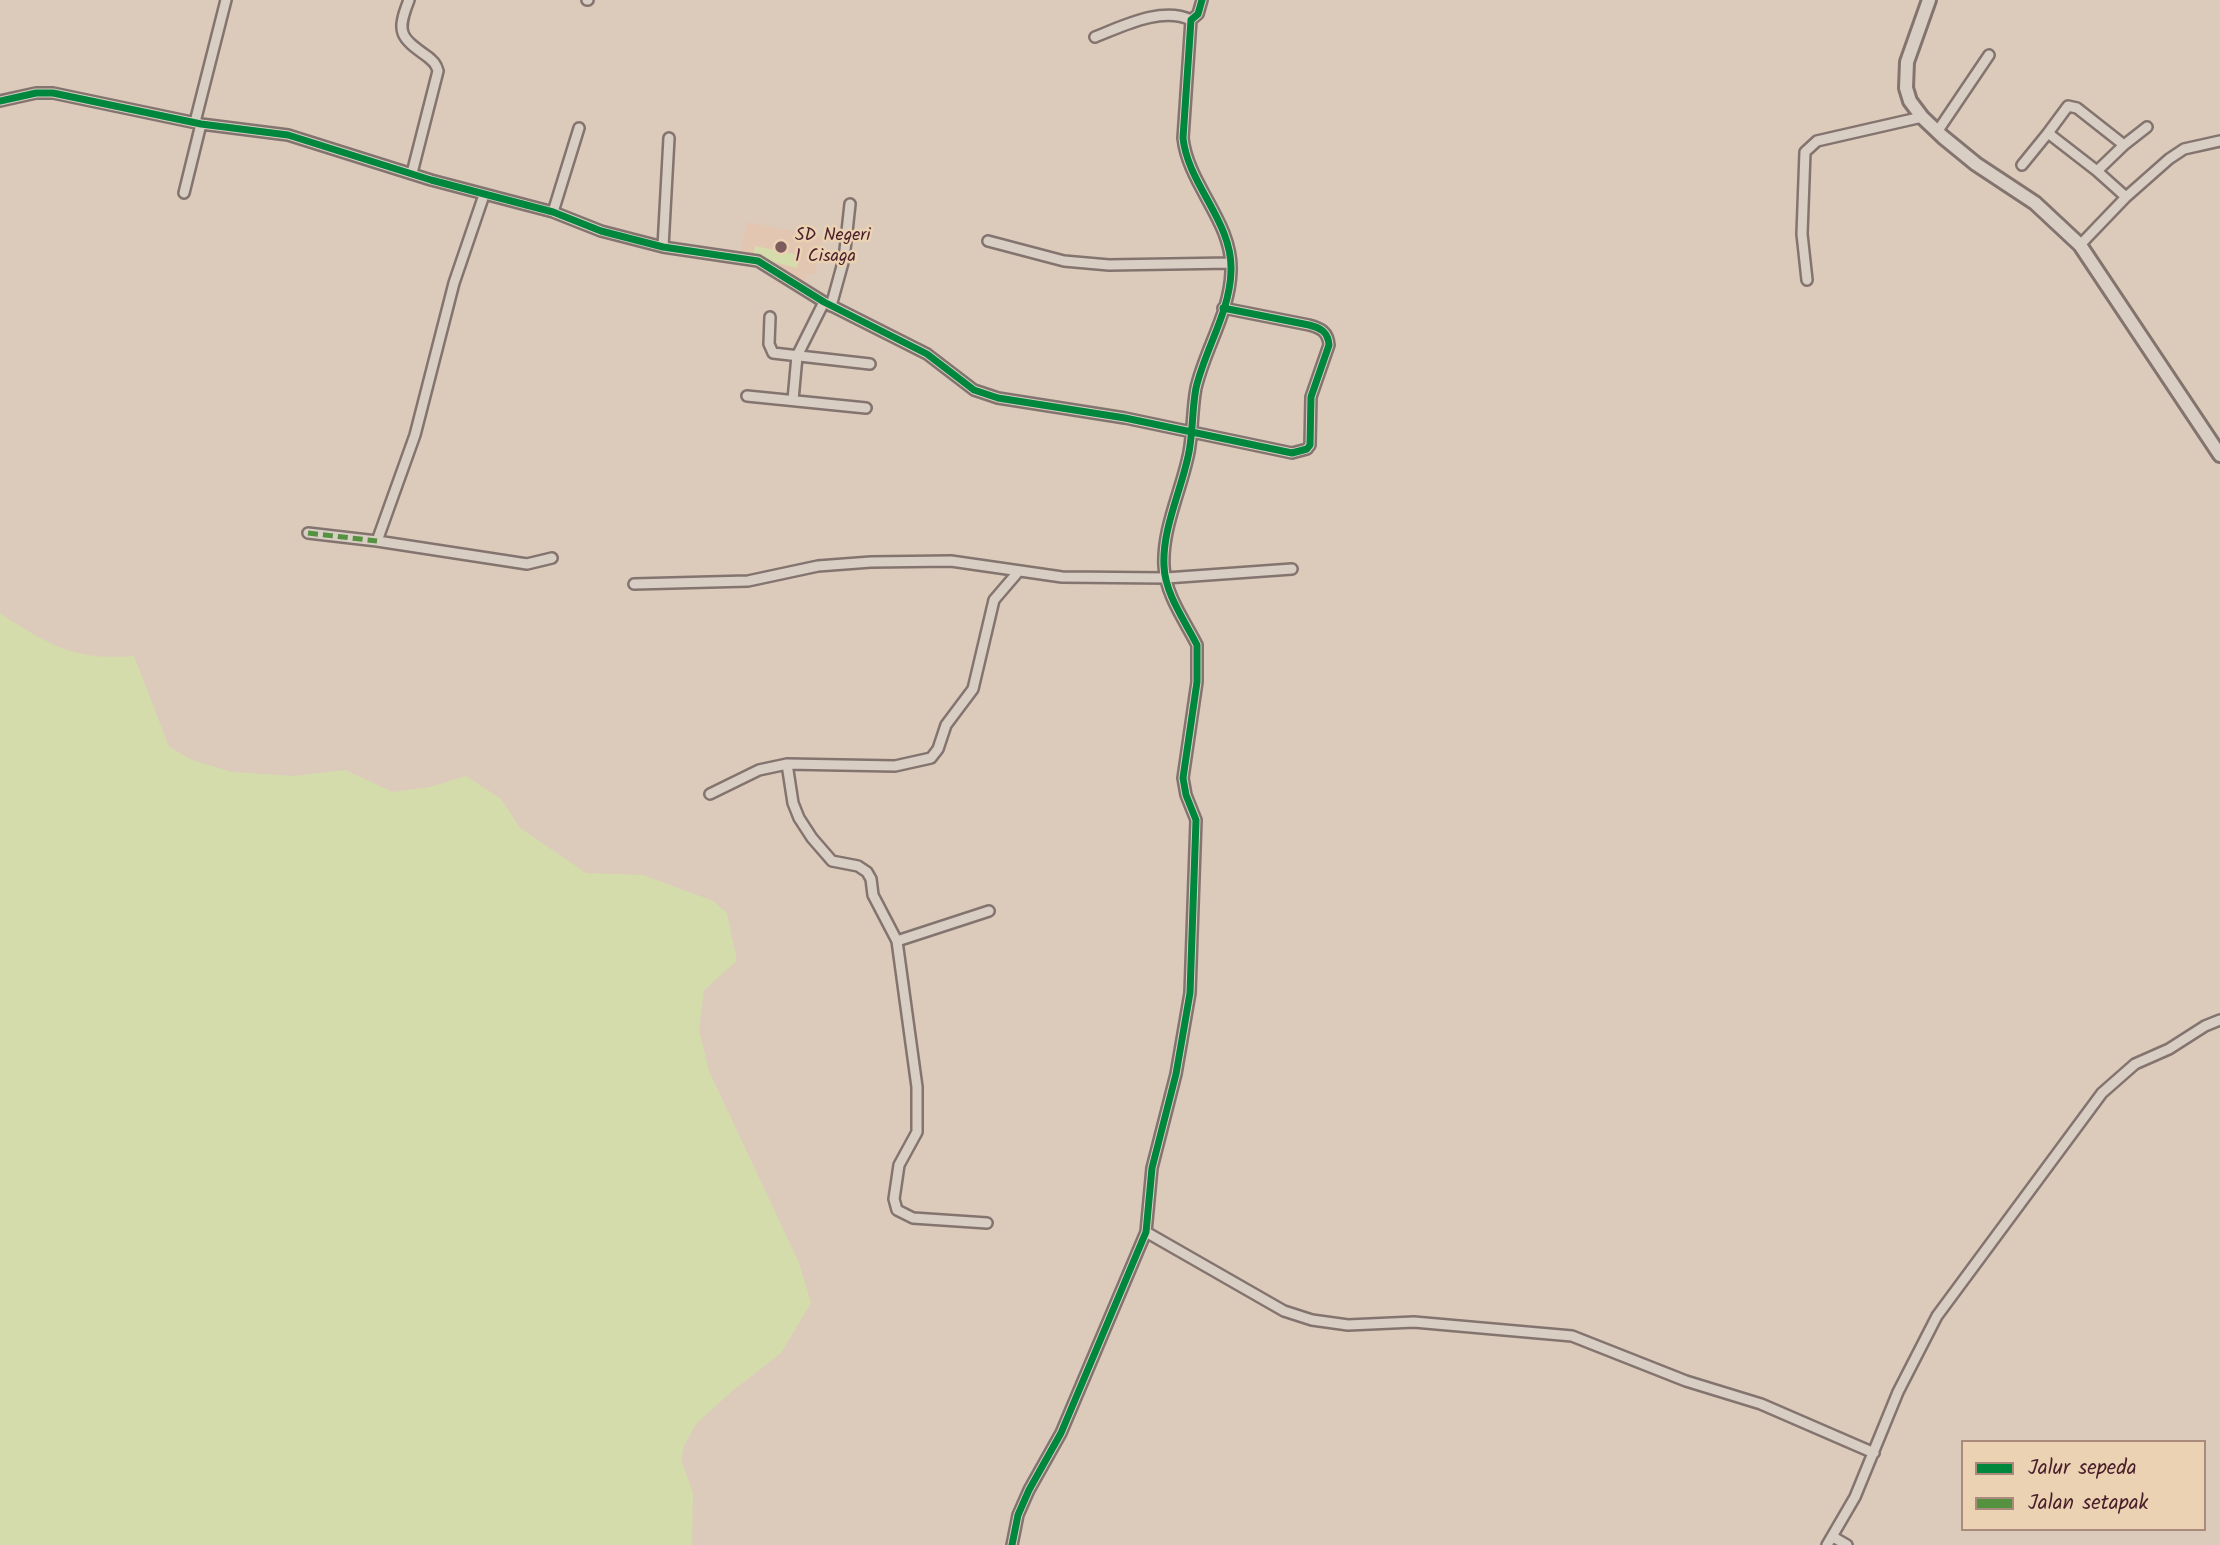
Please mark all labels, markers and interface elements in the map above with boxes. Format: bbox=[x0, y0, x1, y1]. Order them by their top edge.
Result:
place label: SD Negeri 1 Cisaga bbox=[795, 226, 871, 268]
marker: SD Negeri 1 Cisaga bbox=[773, 239, 789, 255]
legend bbox=[1961, 1440, 2206, 1531]
text: Jalur sepeda bbox=[2028, 1452, 2137, 1485]
text: Jalan setapak bbox=[2028, 1487, 2148, 1520]

